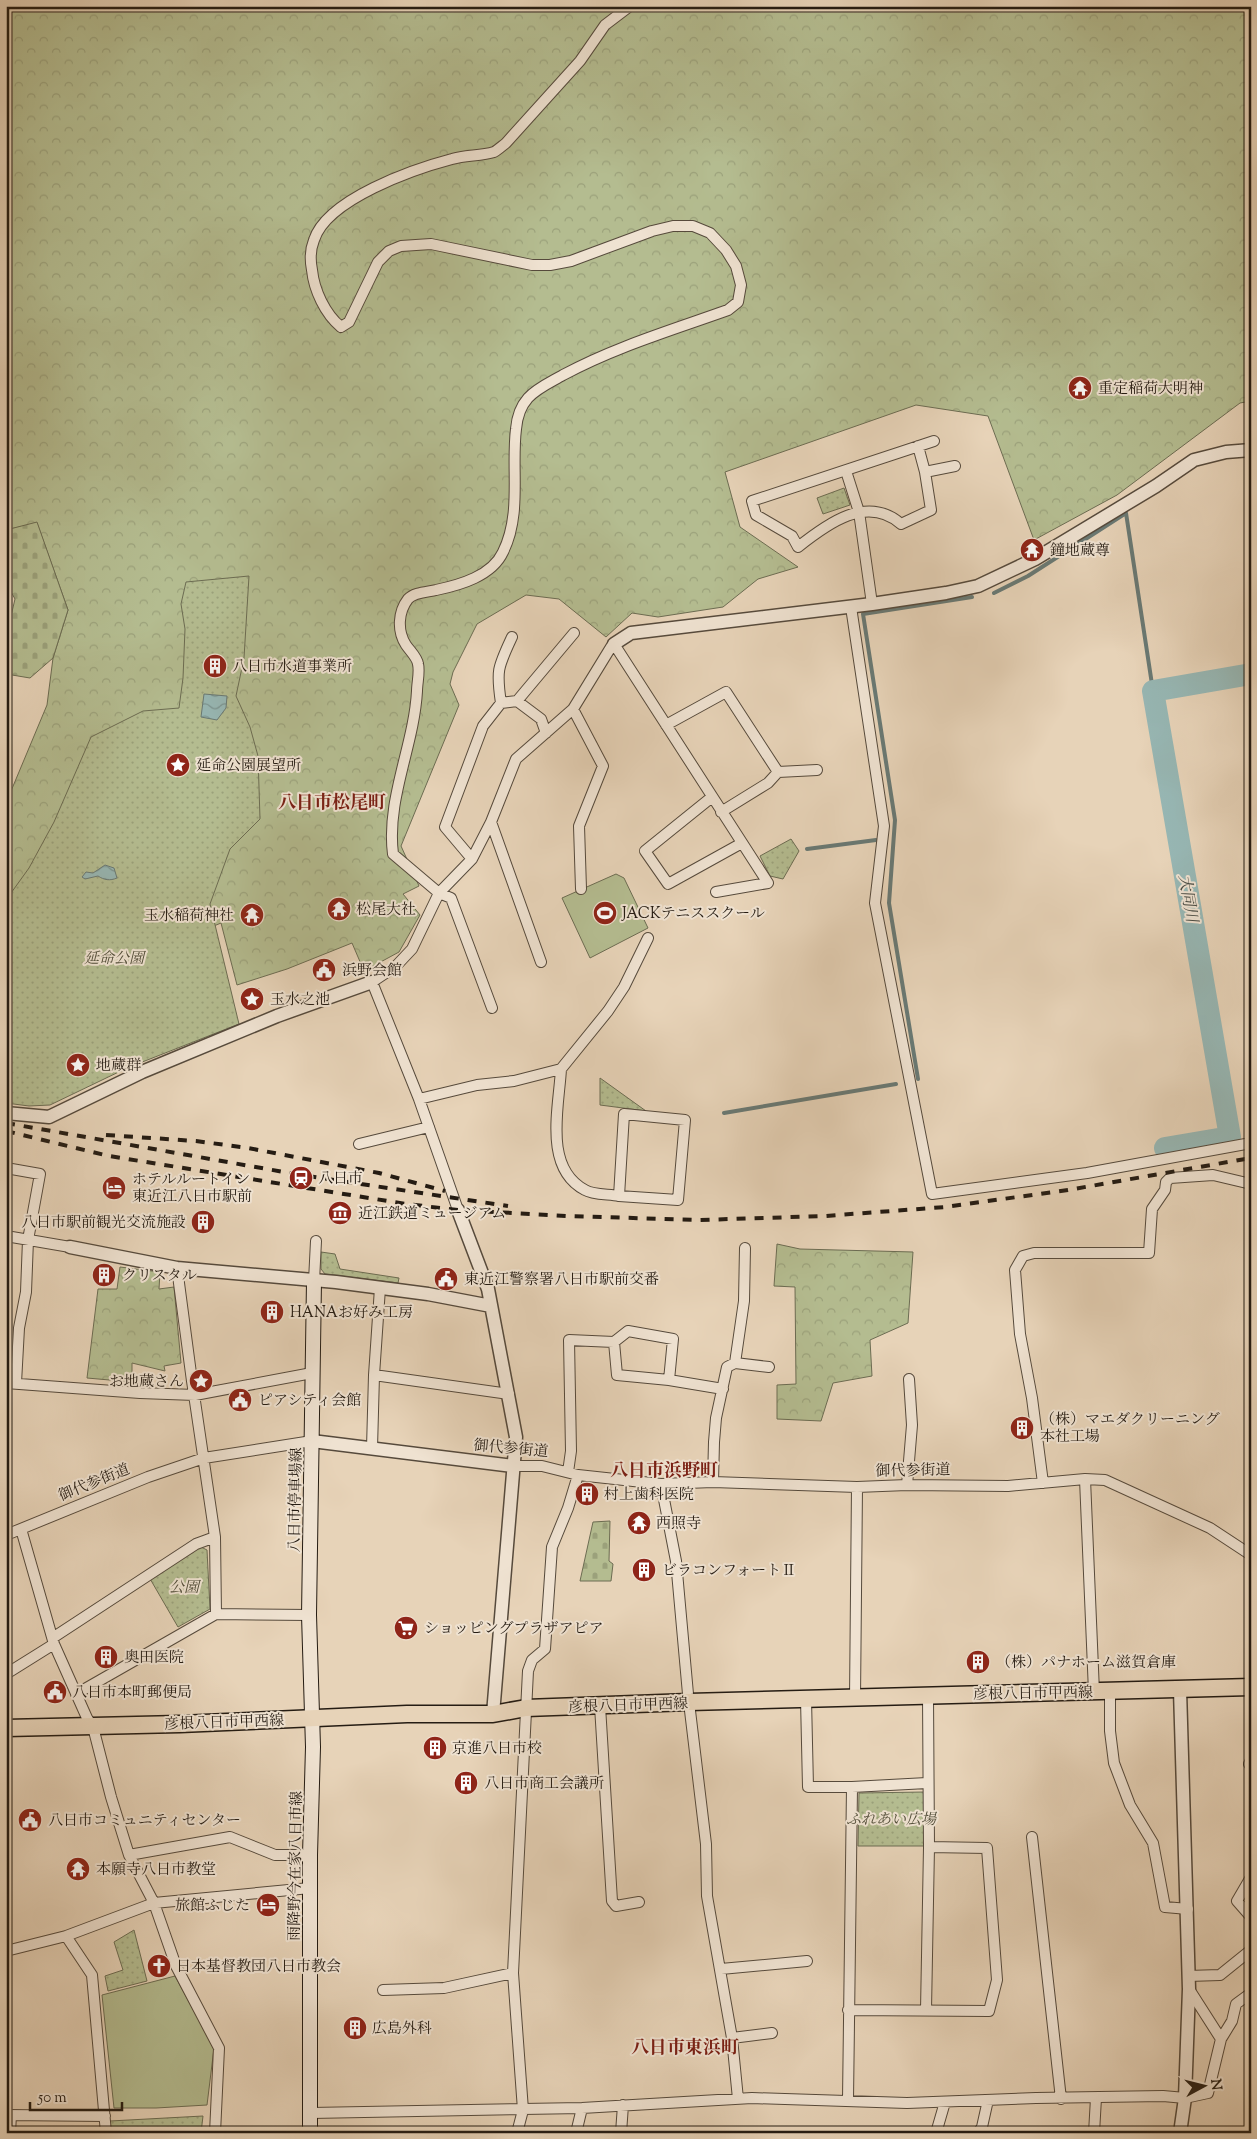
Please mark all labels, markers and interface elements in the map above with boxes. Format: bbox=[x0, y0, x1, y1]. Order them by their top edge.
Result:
temple icon: 重定稲荷大明神 bbox=[1067, 375, 1093, 401]
place label: 重定稲荷大明神 bbox=[1098, 379, 1203, 400]
temple icon: 鐘地蔵尊 bbox=[1019, 537, 1045, 563]
place label: 鐘地蔵尊 bbox=[1050, 541, 1110, 562]
building icon: 八日市水道事業所 bbox=[202, 653, 228, 679]
place label: 八日市水道事業所 bbox=[232, 657, 352, 678]
place icon: 延命公園展望所 bbox=[165, 752, 191, 778]
place label: 延命公園展望所 bbox=[196, 756, 301, 777]
district label: 八日市松尾町 bbox=[278, 791, 386, 817]
water label: 大同川 bbox=[1171, 873, 1202, 926]
temple icon: 松尾大社 bbox=[326, 896, 352, 922]
place label: 松尾大社 bbox=[356, 900, 416, 921]
sports icon: JACKテニススクール bbox=[592, 900, 618, 926]
temple icon: 玉水稲荷神社 bbox=[239, 902, 265, 928]
place label: JACKテニススクール bbox=[621, 904, 765, 925]
place label: 玉水稲荷神社 bbox=[144, 906, 234, 927]
park label: 延命公園 bbox=[84, 949, 147, 970]
public building icon: 浜野会館 bbox=[311, 957, 337, 983]
place label: 浜野会館 bbox=[342, 961, 402, 982]
place icon: 玉水之池 bbox=[239, 986, 265, 1012]
place label: 玉水之池 bbox=[270, 990, 330, 1011]
place icon: 地蔵群 bbox=[65, 1052, 91, 1078]
place label: 地蔵群 bbox=[96, 1056, 141, 1077]
station icon: 八日市 bbox=[288, 1165, 314, 1191]
place label: 八日市 bbox=[318, 1169, 363, 1190]
place label: ホテルルートイン 東近江八日市駅前 bbox=[132, 1170, 252, 1208]
hotel icon: ホテルルートイン 東近江八日市駅前 bbox=[101, 1175, 127, 1201]
museum icon: 近江鉄道ミュージアム bbox=[327, 1200, 353, 1226]
place label: 近江鉄道ミュージアム bbox=[358, 1204, 506, 1225]
building icon: 八日市駅前観光交流施設 bbox=[190, 1209, 216, 1235]
place label: 八日市駅前観光交流施設 bbox=[21, 1213, 186, 1234]
building icon: クリスタル bbox=[91, 1262, 117, 1288]
place label: クリスタル bbox=[122, 1266, 197, 1287]
public building icon: 東近江警察署八日市駅前交番 bbox=[433, 1266, 459, 1292]
place label: 東近江警察署八日市駅前交番 bbox=[464, 1270, 659, 1291]
building icon: HANAお好み工房 bbox=[259, 1299, 285, 1325]
place label: HANAお好み工房 bbox=[290, 1303, 413, 1324]
place icon: お地蔵さん bbox=[188, 1368, 214, 1394]
place label: お地蔵さん bbox=[109, 1372, 184, 1393]
public building icon: ピアシティ会館 bbox=[227, 1387, 253, 1413]
place label: ピアシティ会館 bbox=[258, 1391, 361, 1412]
place label: （株）マエダクリーニング 本社工場 bbox=[1040, 1410, 1220, 1448]
building icon: （株）マエダクリーニング 本社工場 bbox=[1009, 1415, 1035, 1441]
street label: 御代参街道 bbox=[473, 1436, 549, 1463]
street label: 八日市停車場線 bbox=[285, 1447, 308, 1553]
district label: 八日市浜野町 bbox=[610, 1459, 718, 1485]
street label: 御代参街道 bbox=[56, 1460, 133, 1507]
street label: 御代参街道 bbox=[875, 1460, 951, 1483]
building icon: 村上歯科医院 bbox=[574, 1481, 600, 1507]
place label: 村上歯科医院 bbox=[604, 1485, 694, 1506]
temple icon: 西照寺 bbox=[626, 1510, 652, 1536]
place label: 西照寺 bbox=[656, 1514, 701, 1535]
building icon: ビラコンフォートⅡ bbox=[631, 1557, 657, 1583]
place label: ビラコンフォートⅡ bbox=[662, 1561, 796, 1582]
park label: 公園 bbox=[169, 1578, 202, 1599]
supermarket icon: ショッピングプラザアピア bbox=[393, 1615, 419, 1641]
place label: ショッピングプラザアピア bbox=[424, 1619, 603, 1640]
building icon: 奥田医院 bbox=[93, 1644, 119, 1670]
place label: 奥田医院 bbox=[124, 1648, 184, 1669]
building icon: （株）パナホーム滋賀倉庫 bbox=[965, 1649, 991, 1675]
place label: （株）パナホーム滋賀倉庫 bbox=[996, 1653, 1176, 1674]
public building icon: 八日市本町郵便局 bbox=[42, 1679, 68, 1705]
place label: 八日市本町郵便局 bbox=[72, 1683, 192, 1704]
street label: 彦根八日市甲西線 bbox=[973, 1683, 1093, 1706]
street label: 彦根八日市甲西線 bbox=[568, 1694, 688, 1719]
street label: 彦根八日市甲西線 bbox=[164, 1711, 284, 1736]
building icon: 京進八日市校 bbox=[422, 1735, 448, 1761]
place label: 京進八日市校 bbox=[452, 1739, 542, 1760]
building icon: 八日市商工会議所 bbox=[453, 1770, 479, 1796]
place label: 八日市商工会議所 bbox=[484, 1774, 604, 1795]
street label: 雨降野今在家八日市線 bbox=[285, 1791, 308, 1941]
public building icon: 八日市コミュニティセンター bbox=[17, 1807, 43, 1833]
park label: ふれあい広場 bbox=[846, 1810, 938, 1831]
place label: 八日市コミュニティセンター bbox=[48, 1811, 241, 1832]
temple icon: 本願寺八日市教堂 bbox=[65, 1856, 91, 1882]
place label: 本願寺八日市教堂 bbox=[96, 1860, 216, 1881]
hotel icon: 旅館ふじた bbox=[255, 1892, 281, 1918]
place label: 旅館ふじた bbox=[175, 1896, 250, 1917]
church icon: 日本基督教団八日市教会 bbox=[146, 1953, 172, 1979]
place label: 日本基督教団八日市教会 bbox=[176, 1957, 341, 1978]
building icon: 広島外科 bbox=[342, 2015, 368, 2041]
place label: 広島外科 bbox=[372, 2019, 432, 2040]
district label: 八日市東浜町 bbox=[631, 2036, 739, 2062]
north arrow bbox=[1180, 2062, 1230, 2112]
text: N bbox=[1204, 2078, 1226, 2091]
scale bar bbox=[30, 2079, 122, 2111]
text: 50 m bbox=[37, 2088, 67, 2109]

